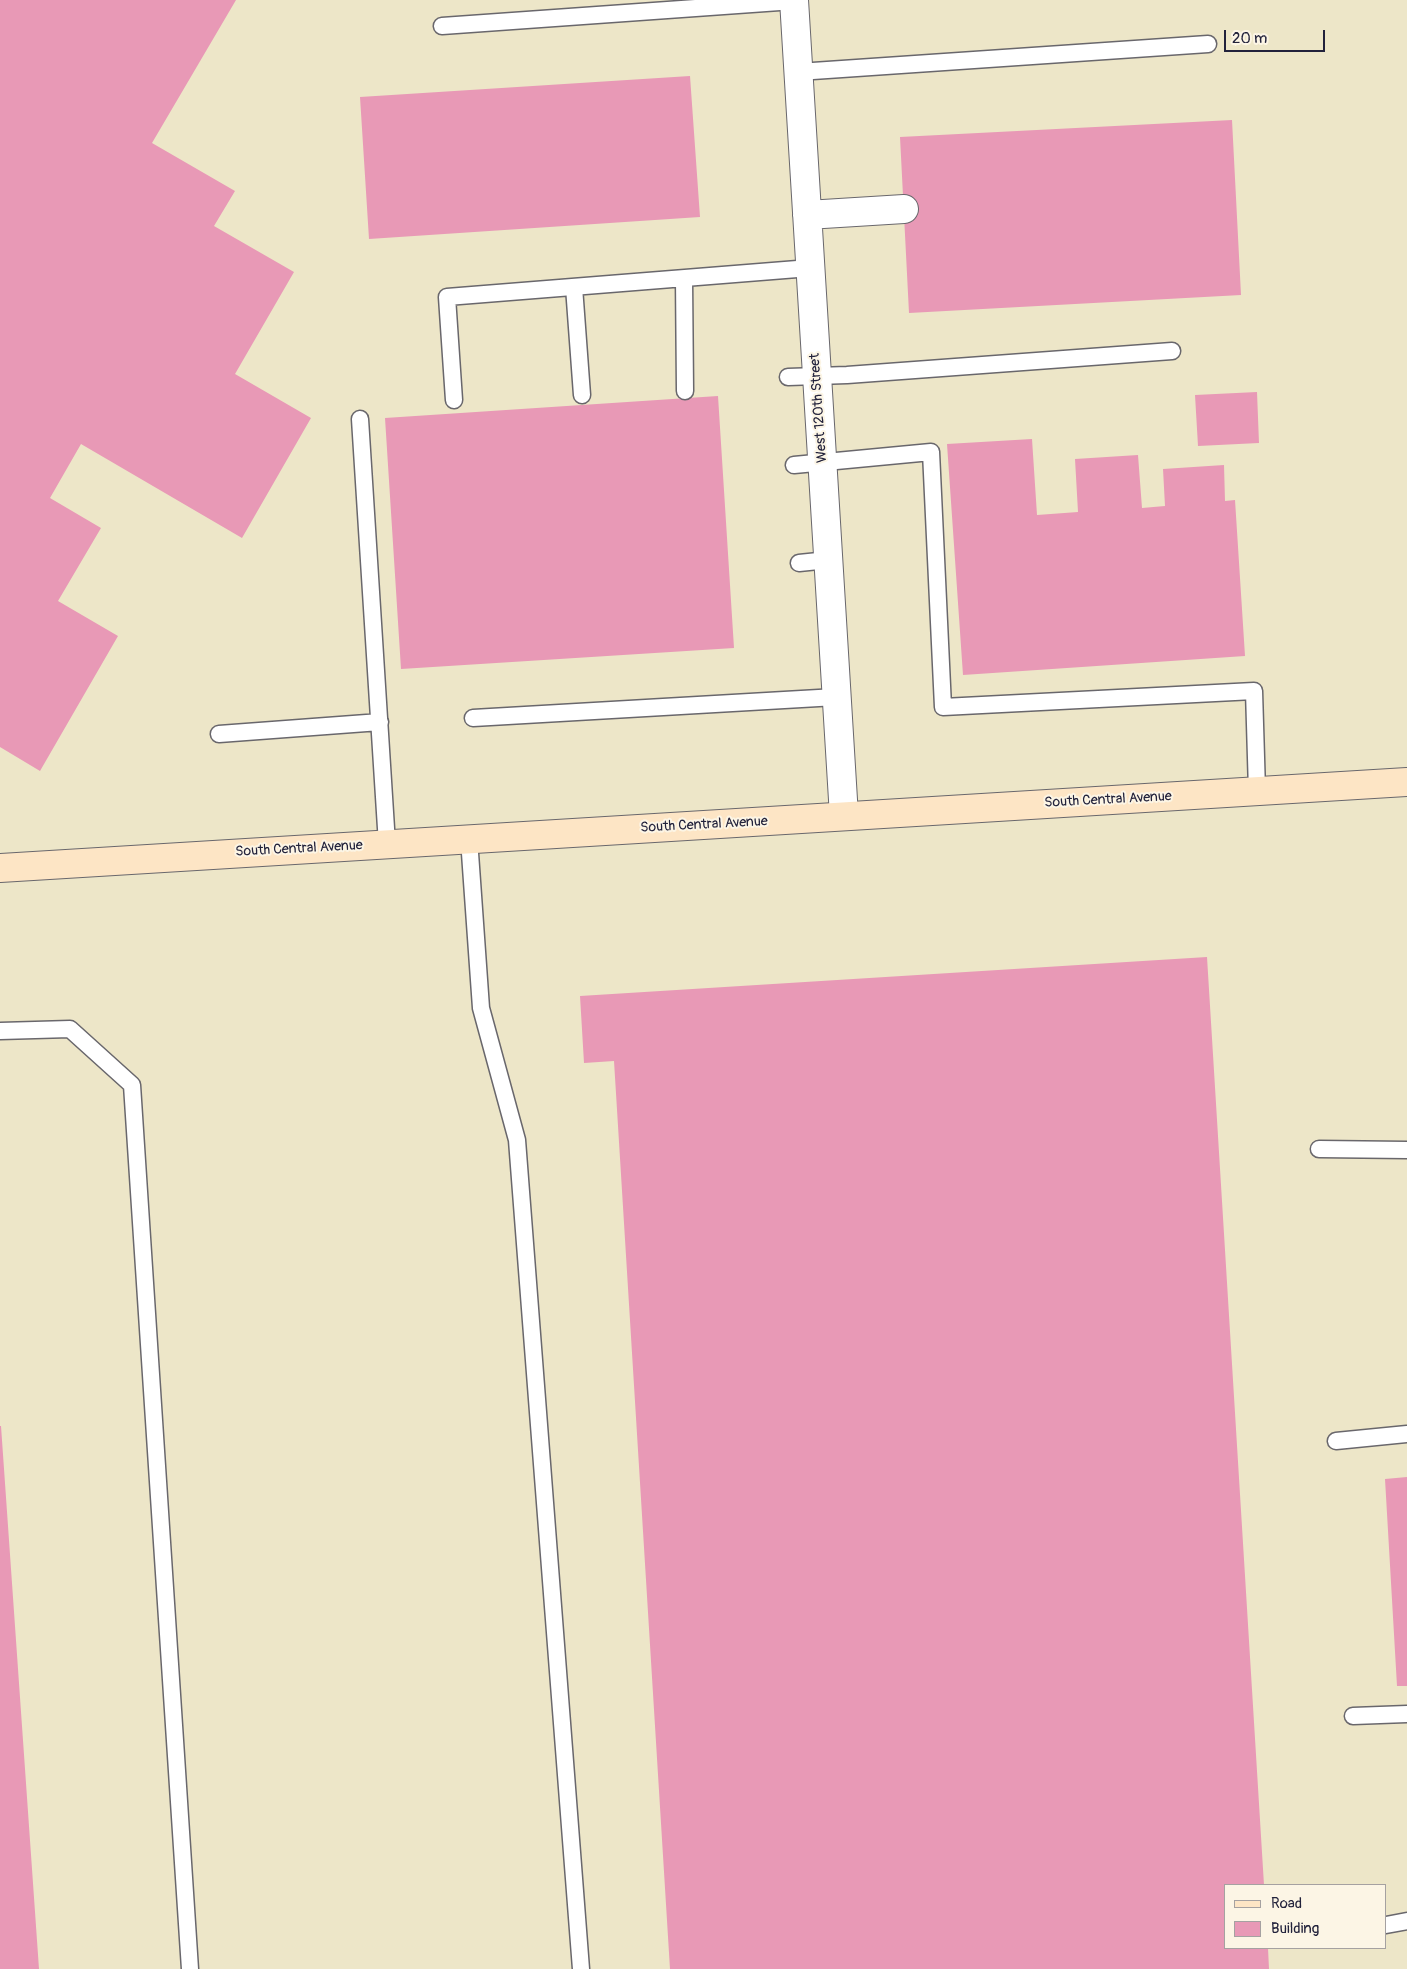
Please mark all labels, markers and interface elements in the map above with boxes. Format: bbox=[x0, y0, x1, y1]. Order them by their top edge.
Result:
scale bar bbox=[1227, 20, 1328, 52]
text: 20 m bbox=[1232, 29, 1267, 48]
street label: West 120th Street bbox=[807, 353, 831, 463]
street label: South Central Avenue bbox=[1044, 788, 1172, 812]
street label: South Central Avenue bbox=[640, 813, 768, 837]
street label: South Central Avenue bbox=[235, 837, 363, 861]
legend bbox=[1224, 1884, 1387, 1949]
text: Road bbox=[1271, 1894, 1302, 1913]
text: Building bbox=[1271, 1919, 1319, 1938]

